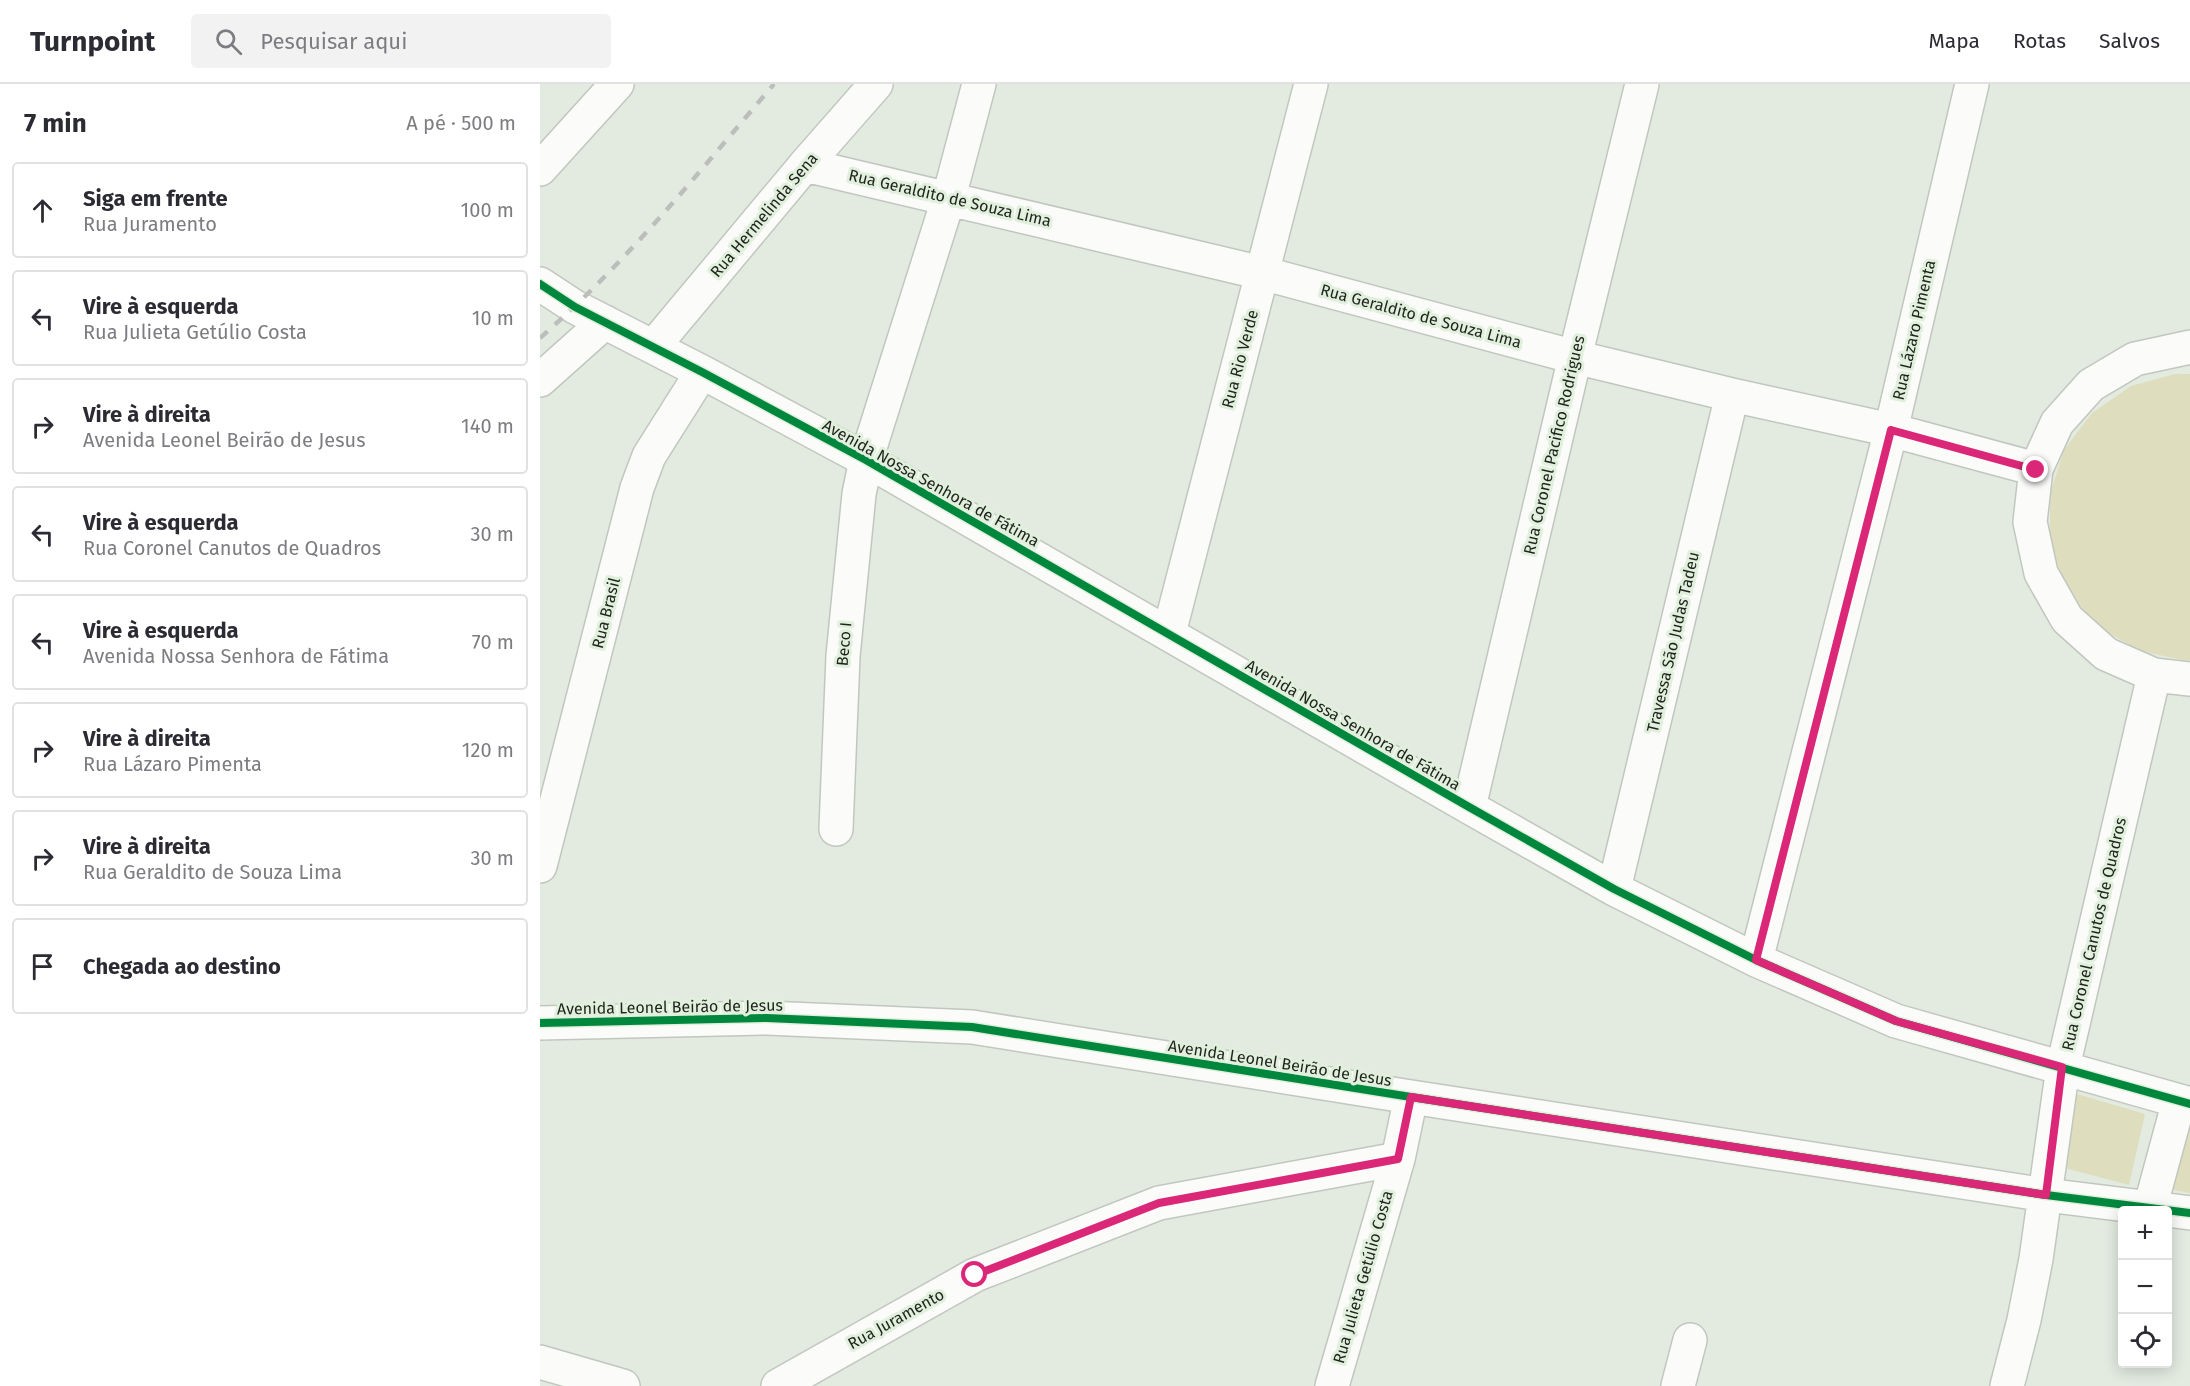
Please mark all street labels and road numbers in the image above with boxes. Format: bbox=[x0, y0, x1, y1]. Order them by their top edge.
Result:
street label: Rua Hermelinda Sena bbox=[706, 149, 822, 281]
street label: Rua Geraldito de Souza Lima bbox=[847, 165, 1053, 231]
street label: Rua Lázaro Pimenta bbox=[1889, 258, 1939, 402]
street label: Rua Geraldito de Souza Lima bbox=[1318, 280, 1524, 352]
street label: Rua Rio Verde bbox=[1218, 308, 1262, 410]
street label: Rua Coronel Pacifico Rodrigues bbox=[1520, 334, 1588, 556]
street label: Avenida Nossa Senhora de Fátima bbox=[819, 415, 1043, 551]
street label: Travessa São Judas Tadeu bbox=[1643, 550, 1703, 734]
street label: Rua Brasil bbox=[588, 575, 624, 650]
street label: Beco I bbox=[833, 621, 855, 667]
street label: Avenida Nossa Senhora de Fátima bbox=[1242, 656, 1464, 794]
street label: Rua Coronel Canutos de Quadros bbox=[2058, 816, 2130, 1052]
street label: Avenida Leonel Beirão de Jesus bbox=[557, 996, 783, 1018]
street label: Avenida Leonel Beirão de Jesus bbox=[1167, 1036, 1393, 1090]
street label: Rua Julieta Getúlio Costa bbox=[1329, 1188, 1397, 1366]
street label: Rua Juramento bbox=[845, 1285, 947, 1353]

